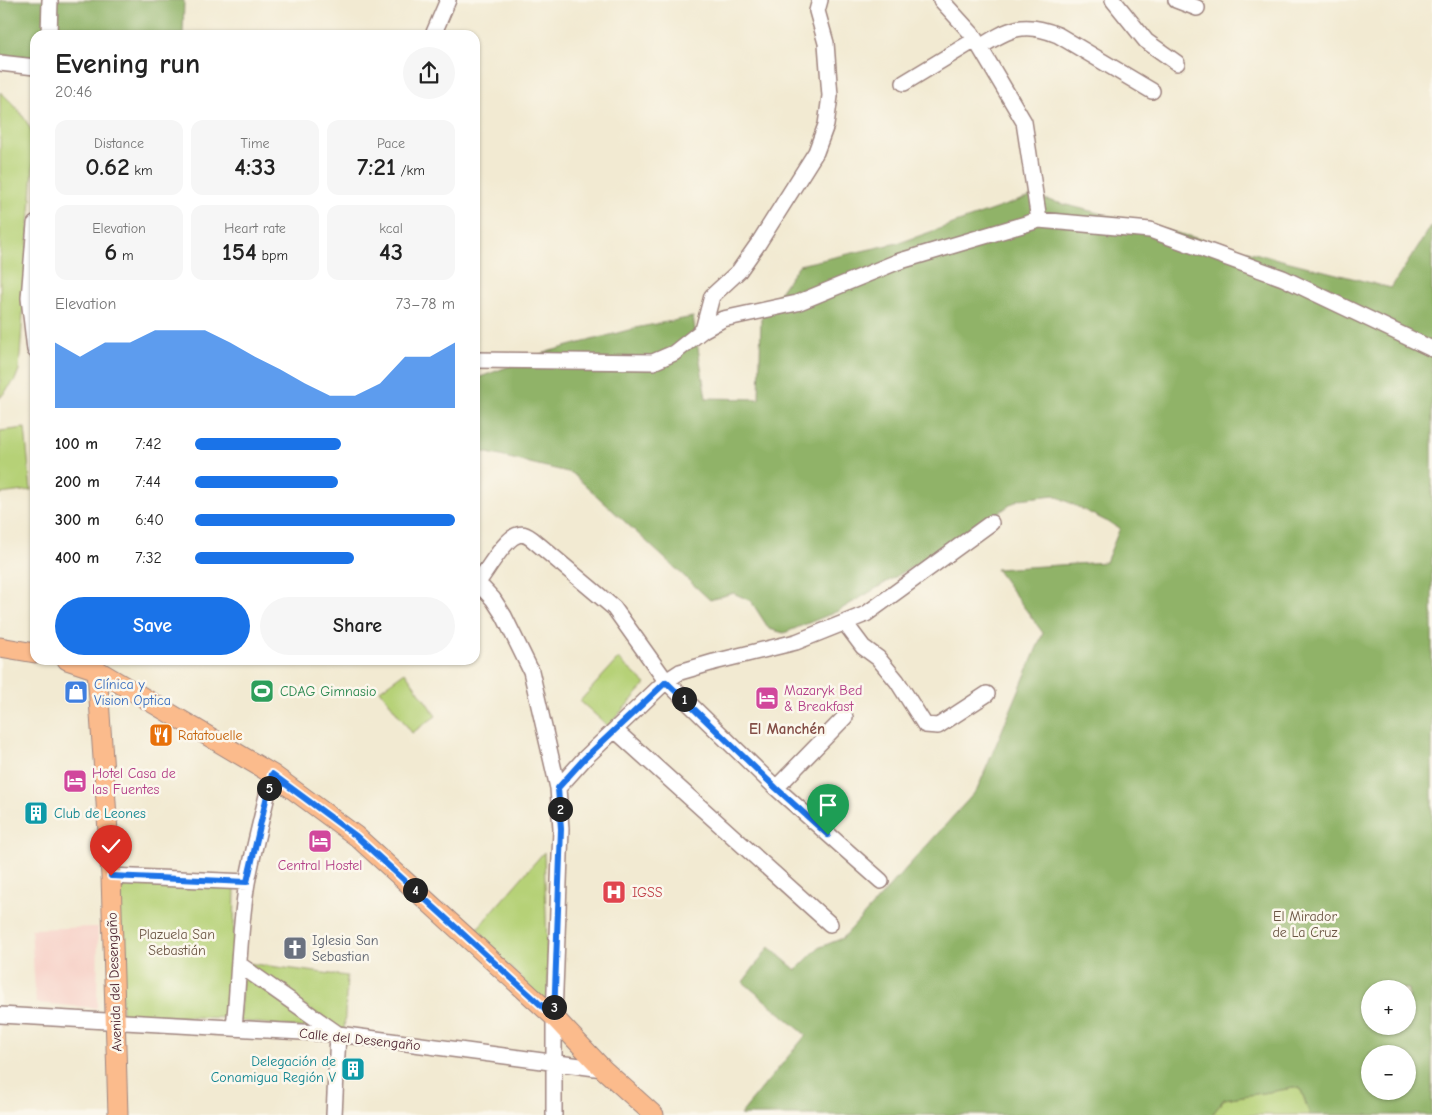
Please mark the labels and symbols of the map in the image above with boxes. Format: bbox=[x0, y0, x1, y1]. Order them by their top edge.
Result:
place label: Clínica y Vision Optica bbox=[94, 676, 171, 709]
sports icon: CDAG Gimnasio bbox=[249, 678, 275, 704]
shop icon: Clínica y Vision Optica bbox=[63, 679, 89, 705]
place label: Mazaryk Bed & Breakfast bbox=[784, 682, 862, 715]
place label: CDAG Gimnasio bbox=[280, 683, 376, 700]
hotel icon: Mazaryk Bed & Breakfast bbox=[754, 685, 780, 711]
pin: 1 bbox=[672, 686, 696, 712]
district label: El Manchén bbox=[749, 720, 825, 738]
restaurant icon: Ratatouelle bbox=[148, 722, 174, 748]
place label: Ratatouelle bbox=[178, 727, 243, 744]
place label: Hotel Casa de las Fuentes bbox=[92, 765, 176, 798]
hotel icon: Hotel Casa de las Fuentes bbox=[62, 768, 88, 794]
pin: 5 bbox=[256, 776, 282, 800]
pin bbox=[807, 784, 849, 835]
pin: 2 bbox=[548, 796, 572, 822]
building icon: Club de Leones bbox=[23, 800, 49, 826]
place label: Club de Leones bbox=[54, 805, 146, 822]
pin bbox=[90, 825, 132, 876]
hotel icon: Central Hostel bbox=[307, 828, 333, 854]
place label: Central Hostel bbox=[278, 857, 362, 874]
pin: 4 bbox=[402, 878, 428, 902]
hospital icon: IGSS bbox=[601, 879, 627, 905]
place label: IGSS bbox=[632, 884, 663, 901]
park label: El Mirador de La Cruz bbox=[1272, 908, 1338, 941]
street label: Avenida del Desengaño bbox=[104, 912, 125, 1052]
park label: Plazuela San Sebastián bbox=[139, 926, 215, 959]
place label: Iglesia San Sebastian bbox=[312, 932, 379, 965]
church icon: Iglesia San Sebastian bbox=[282, 935, 308, 961]
pin: 3 bbox=[542, 994, 566, 1020]
street label: Calle del Desengaño bbox=[298, 1025, 421, 1054]
place label: Delegación de Conamigua Región V bbox=[211, 1053, 336, 1086]
building icon: Delegación de Conamigua Región V bbox=[340, 1056, 366, 1082]

